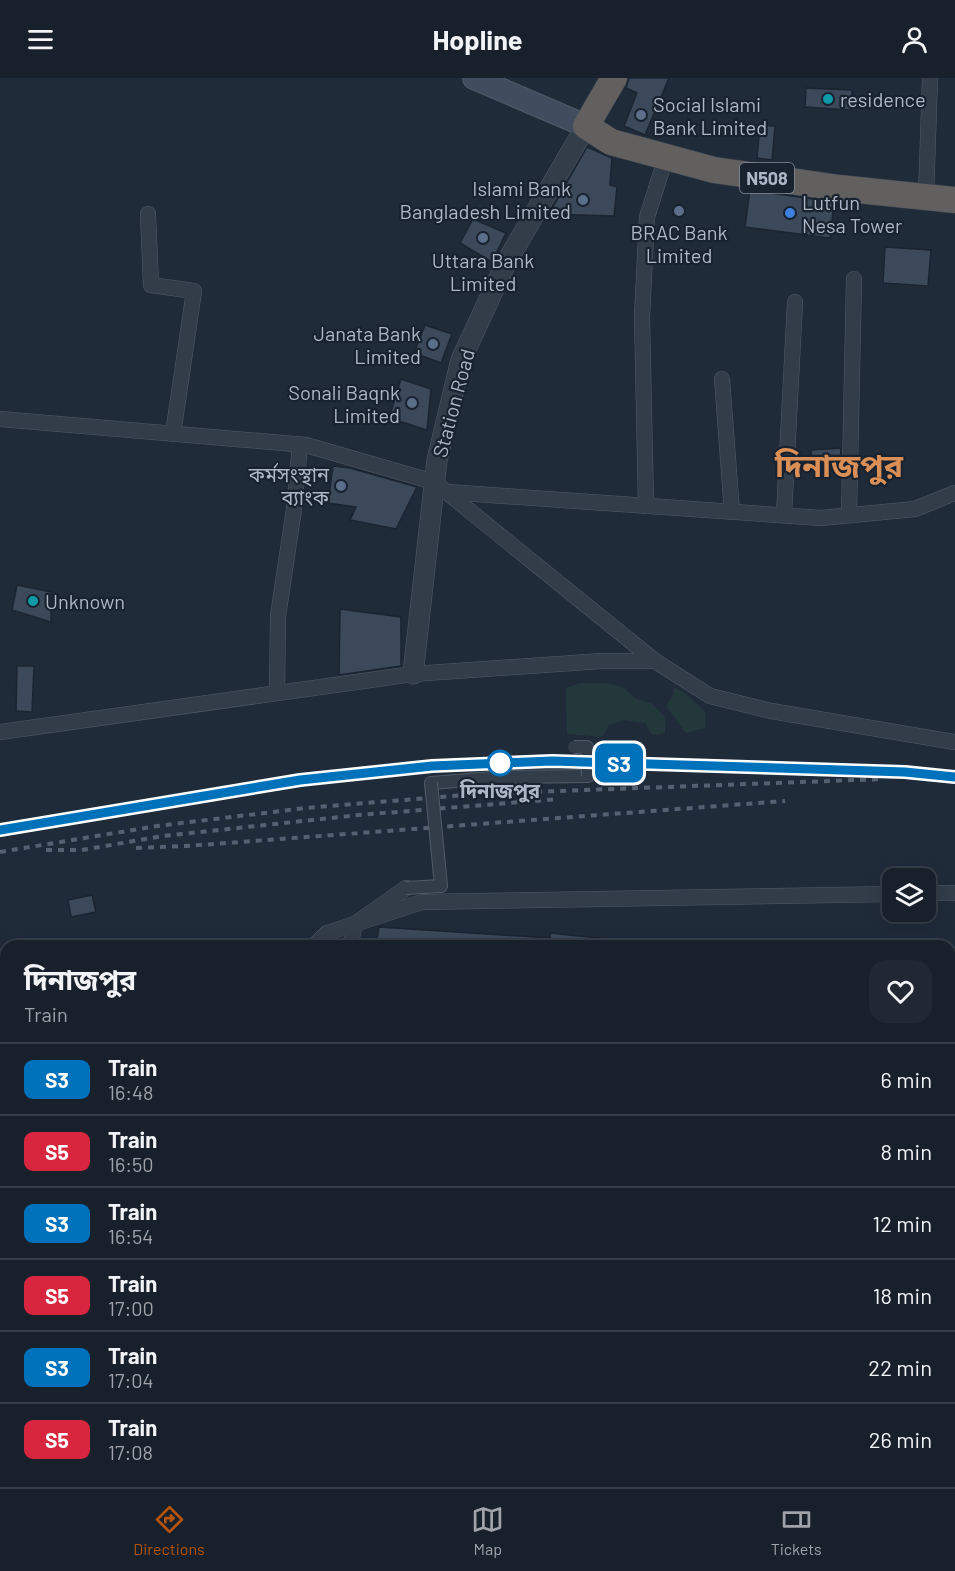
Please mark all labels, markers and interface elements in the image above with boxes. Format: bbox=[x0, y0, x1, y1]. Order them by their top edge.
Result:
icon: menu bbox=[24, 23, 57, 56]
text: Hopline bbox=[432, 23, 523, 55]
icon: person bbox=[898, 23, 931, 56]
place label: residence bbox=[840, 87, 926, 111]
place label: Social Islami Bank Limited bbox=[653, 92, 767, 139]
marker: residence bbox=[821, 92, 835, 106]
marker: Social Islami Bank Limited bbox=[634, 108, 648, 122]
road number: N508 bbox=[740, 163, 794, 193]
place label: Islami Bank Bangladesh Limited bbox=[400, 176, 571, 223]
place label: Lutfun Nesa Tower bbox=[802, 190, 902, 237]
marker: Islami Bank Bangladesh Limited bbox=[576, 193, 590, 207]
marker: BRAC Bank Limited bbox=[672, 204, 686, 218]
marker: Lutfun Nesa Tower bbox=[783, 206, 797, 220]
place label: BRAC Bank Limited bbox=[631, 220, 727, 267]
marker: Uttara Bank Limited bbox=[476, 231, 490, 245]
place label: Uttara Bank Limited bbox=[432, 248, 534, 295]
place label: Janata Bank Limited bbox=[313, 321, 421, 368]
marker: Janata Bank Limited bbox=[426, 337, 440, 351]
street label: Station Road bbox=[427, 346, 479, 460]
place label: Sonali Baqnk Limited bbox=[288, 380, 400, 427]
marker: Sonali Baqnk Limited bbox=[405, 396, 419, 410]
district label: দিনাজপুর bbox=[774, 445, 904, 485]
place label: কর্মসংস্থান ব্যাংক bbox=[248, 462, 330, 509]
marker: কর্মসংস্থান ব্যাংক bbox=[334, 479, 348, 493]
place label: Unknown bbox=[45, 589, 125, 613]
marker: Unknown bbox=[26, 594, 40, 608]
line badge: S3 bbox=[592, 744, 646, 782]
marker: দিনাজপুর bbox=[487, 750, 513, 776]
text: S3 bbox=[607, 751, 631, 776]
place label: দিনাজপুর bbox=[459, 778, 541, 803]
map controls bbox=[882, 868, 936, 922]
button: layers bbox=[882, 868, 936, 922]
button: heart bbox=[869, 960, 932, 1023]
text: দিনাজপুর bbox=[24, 962, 136, 996]
text: Train bbox=[24, 1002, 68, 1026]
text: Train bbox=[108, 1054, 157, 1080]
text: 6 min bbox=[881, 1066, 932, 1092]
text: S3 bbox=[45, 1067, 69, 1092]
text: 16:48 bbox=[108, 1080, 154, 1104]
text: Train bbox=[108, 1126, 157, 1152]
text: 8 min bbox=[880, 1138, 932, 1164]
text: S5 bbox=[45, 1139, 69, 1164]
text: 16:50 bbox=[108, 1152, 154, 1176]
text: Train bbox=[108, 1198, 157, 1224]
text: 12 min bbox=[872, 1210, 932, 1236]
text: S3 bbox=[45, 1211, 69, 1236]
text: 16:54 bbox=[108, 1224, 153, 1248]
text: Train bbox=[108, 1270, 157, 1296]
text: 18 min bbox=[873, 1282, 932, 1308]
text: S5 bbox=[45, 1283, 69, 1308]
text: 17:00 bbox=[108, 1296, 154, 1320]
text: Train bbox=[108, 1342, 157, 1368]
text: 22 min bbox=[868, 1354, 932, 1380]
text: S3 bbox=[45, 1355, 69, 1380]
text: 17:04 bbox=[108, 1368, 154, 1392]
text: Train bbox=[108, 1414, 157, 1440]
text: 26 min bbox=[869, 1426, 932, 1452]
text: S5 bbox=[45, 1427, 69, 1452]
text: 17:08 bbox=[108, 1440, 153, 1464]
tab: Directions bbox=[133, 1503, 205, 1558]
tab: Map bbox=[471, 1503, 504, 1558]
tab: Tickets bbox=[771, 1503, 822, 1558]

